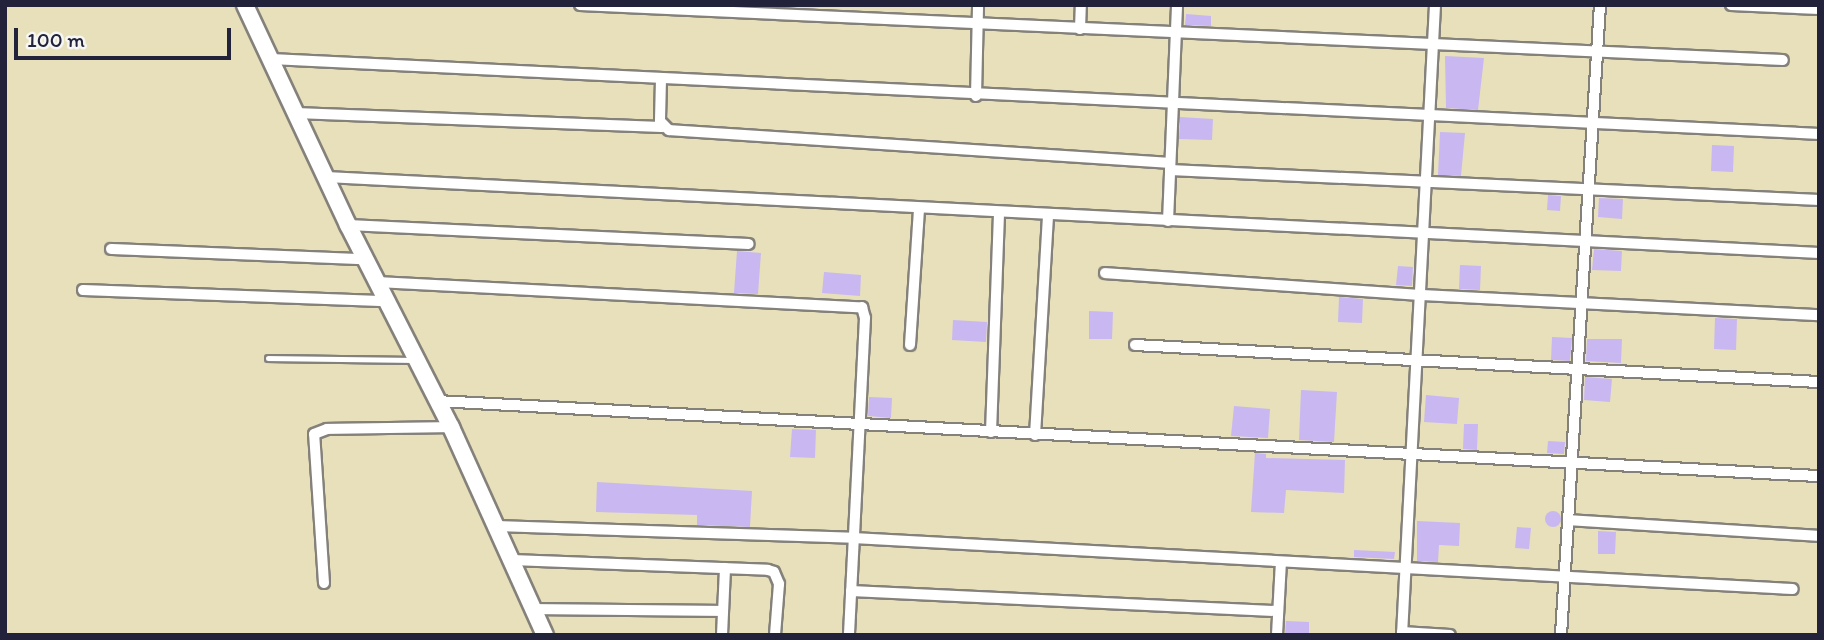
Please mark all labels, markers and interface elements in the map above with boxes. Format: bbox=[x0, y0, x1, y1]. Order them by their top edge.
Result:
scale bar bbox=[18, 14, 234, 58]
text: 100 m bbox=[27, 27, 85, 52]

